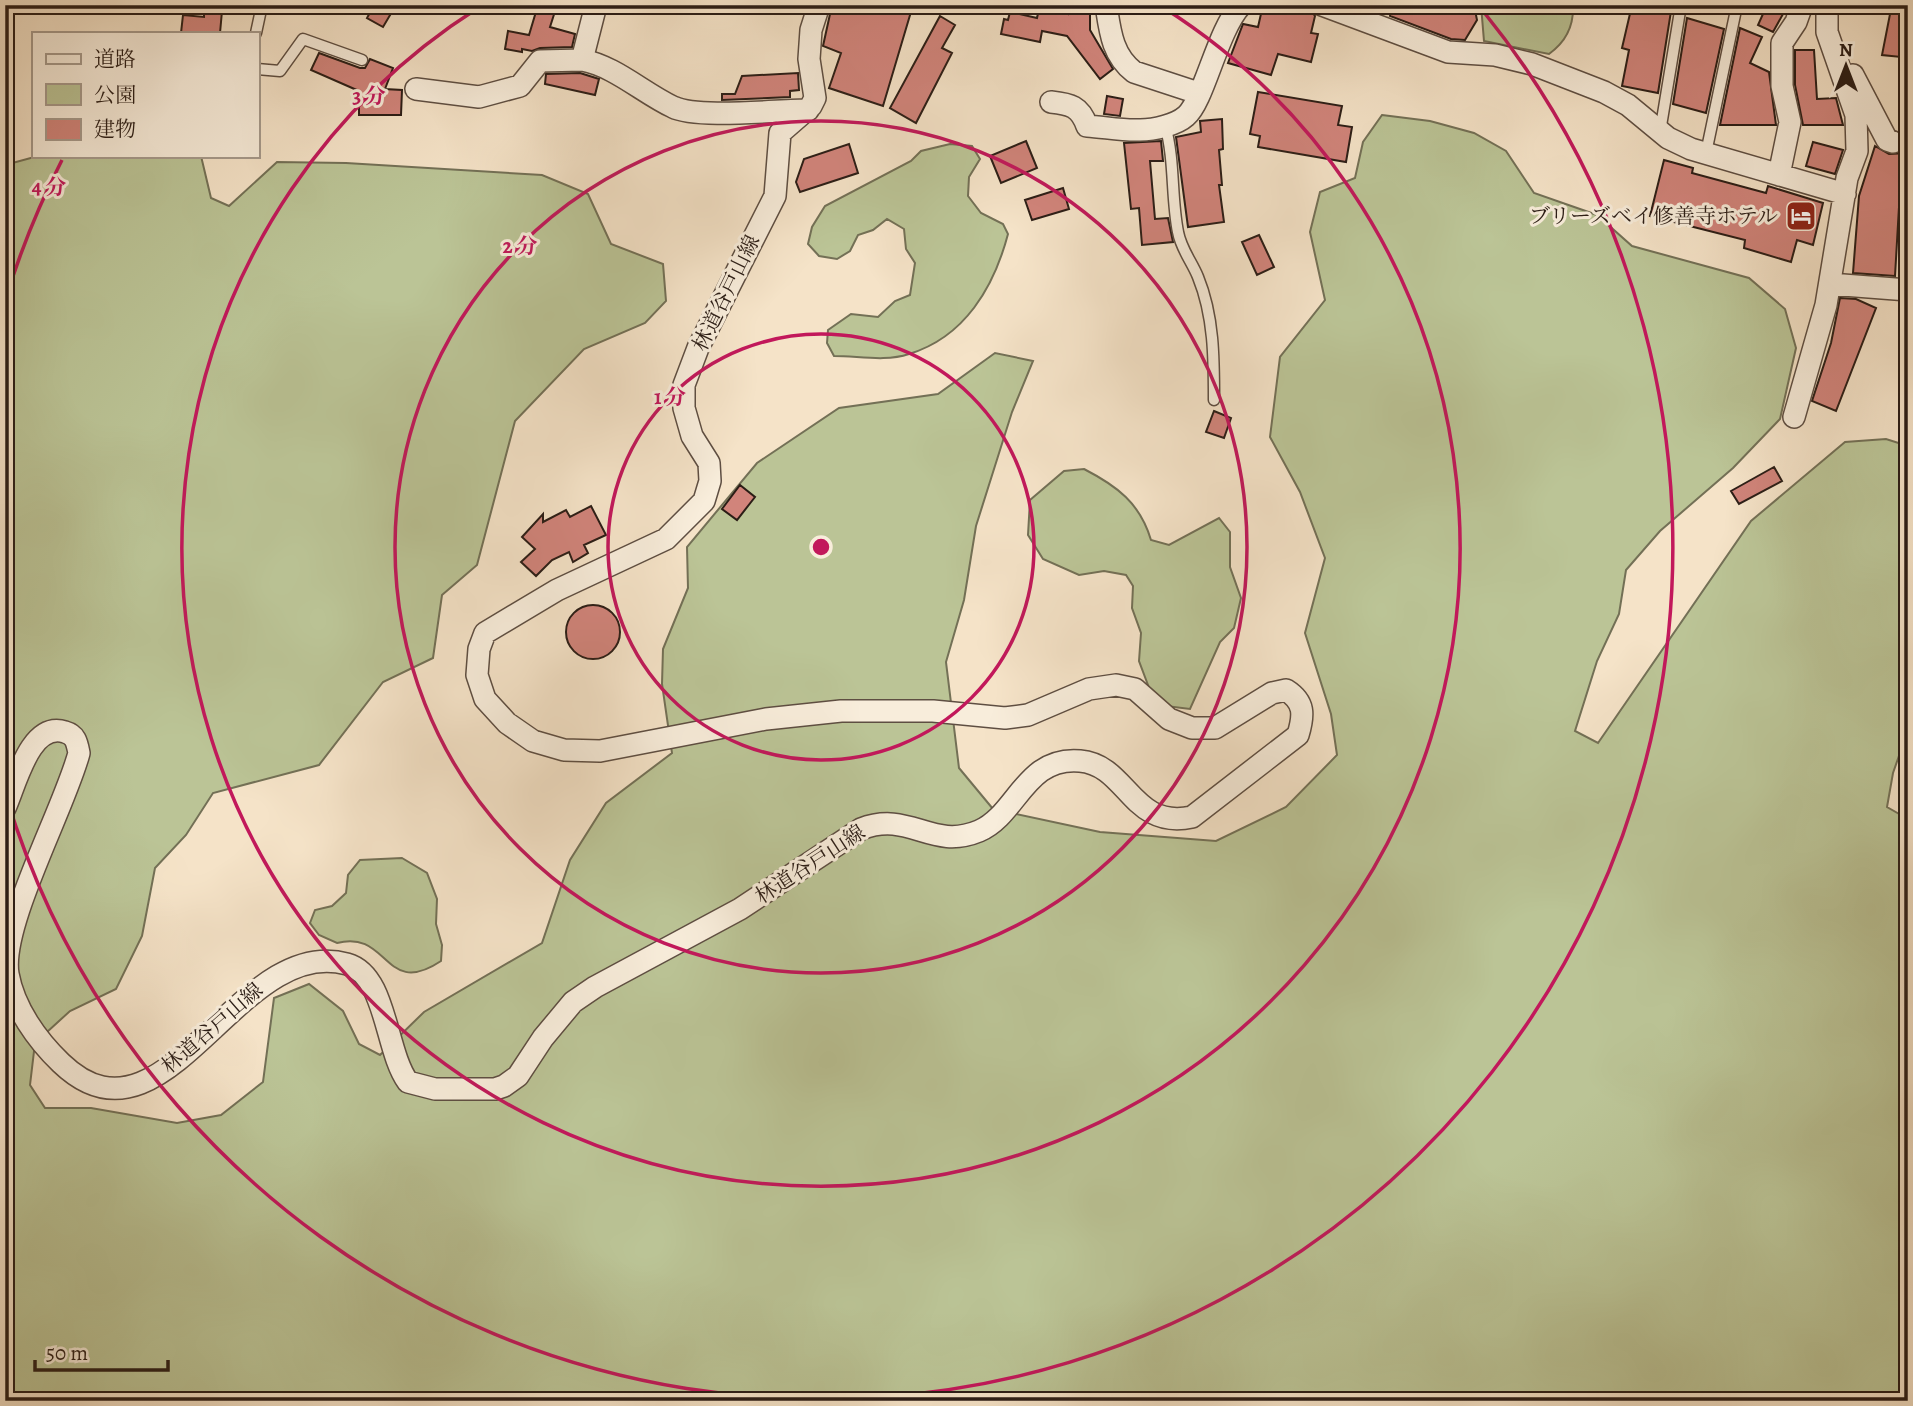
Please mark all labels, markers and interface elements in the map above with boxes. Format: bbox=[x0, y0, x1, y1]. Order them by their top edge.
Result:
legend bbox=[32, 32, 259, 158]
north arrow bbox=[1812, 32, 1882, 102]
text: N bbox=[1839, 37, 1853, 63]
text: 道路 bbox=[94, 45, 136, 73]
text: 公園 bbox=[94, 81, 136, 109]
text: 3 分 bbox=[352, 82, 386, 110]
text: 建物 bbox=[94, 115, 136, 143]
text: 4 分 bbox=[32, 173, 66, 201]
hotel icon: ブリーズベイ修善寺ホテル bbox=[1784, 199, 1818, 233]
place label: ブリーズベイ修善寺ホテル bbox=[1529, 202, 1778, 230]
street label: 林道谷戸山線 bbox=[686, 230, 766, 356]
text: 2 分 bbox=[503, 232, 537, 260]
text: 1 分 bbox=[654, 383, 686, 411]
centre of rings bbox=[809, 535, 833, 559]
street label: 林道谷戸山線 bbox=[750, 818, 870, 910]
street label: 林道谷戸山線 bbox=[155, 976, 269, 1080]
scale bar bbox=[35, 1329, 168, 1373]
text: 50 m bbox=[46, 1339, 88, 1367]

